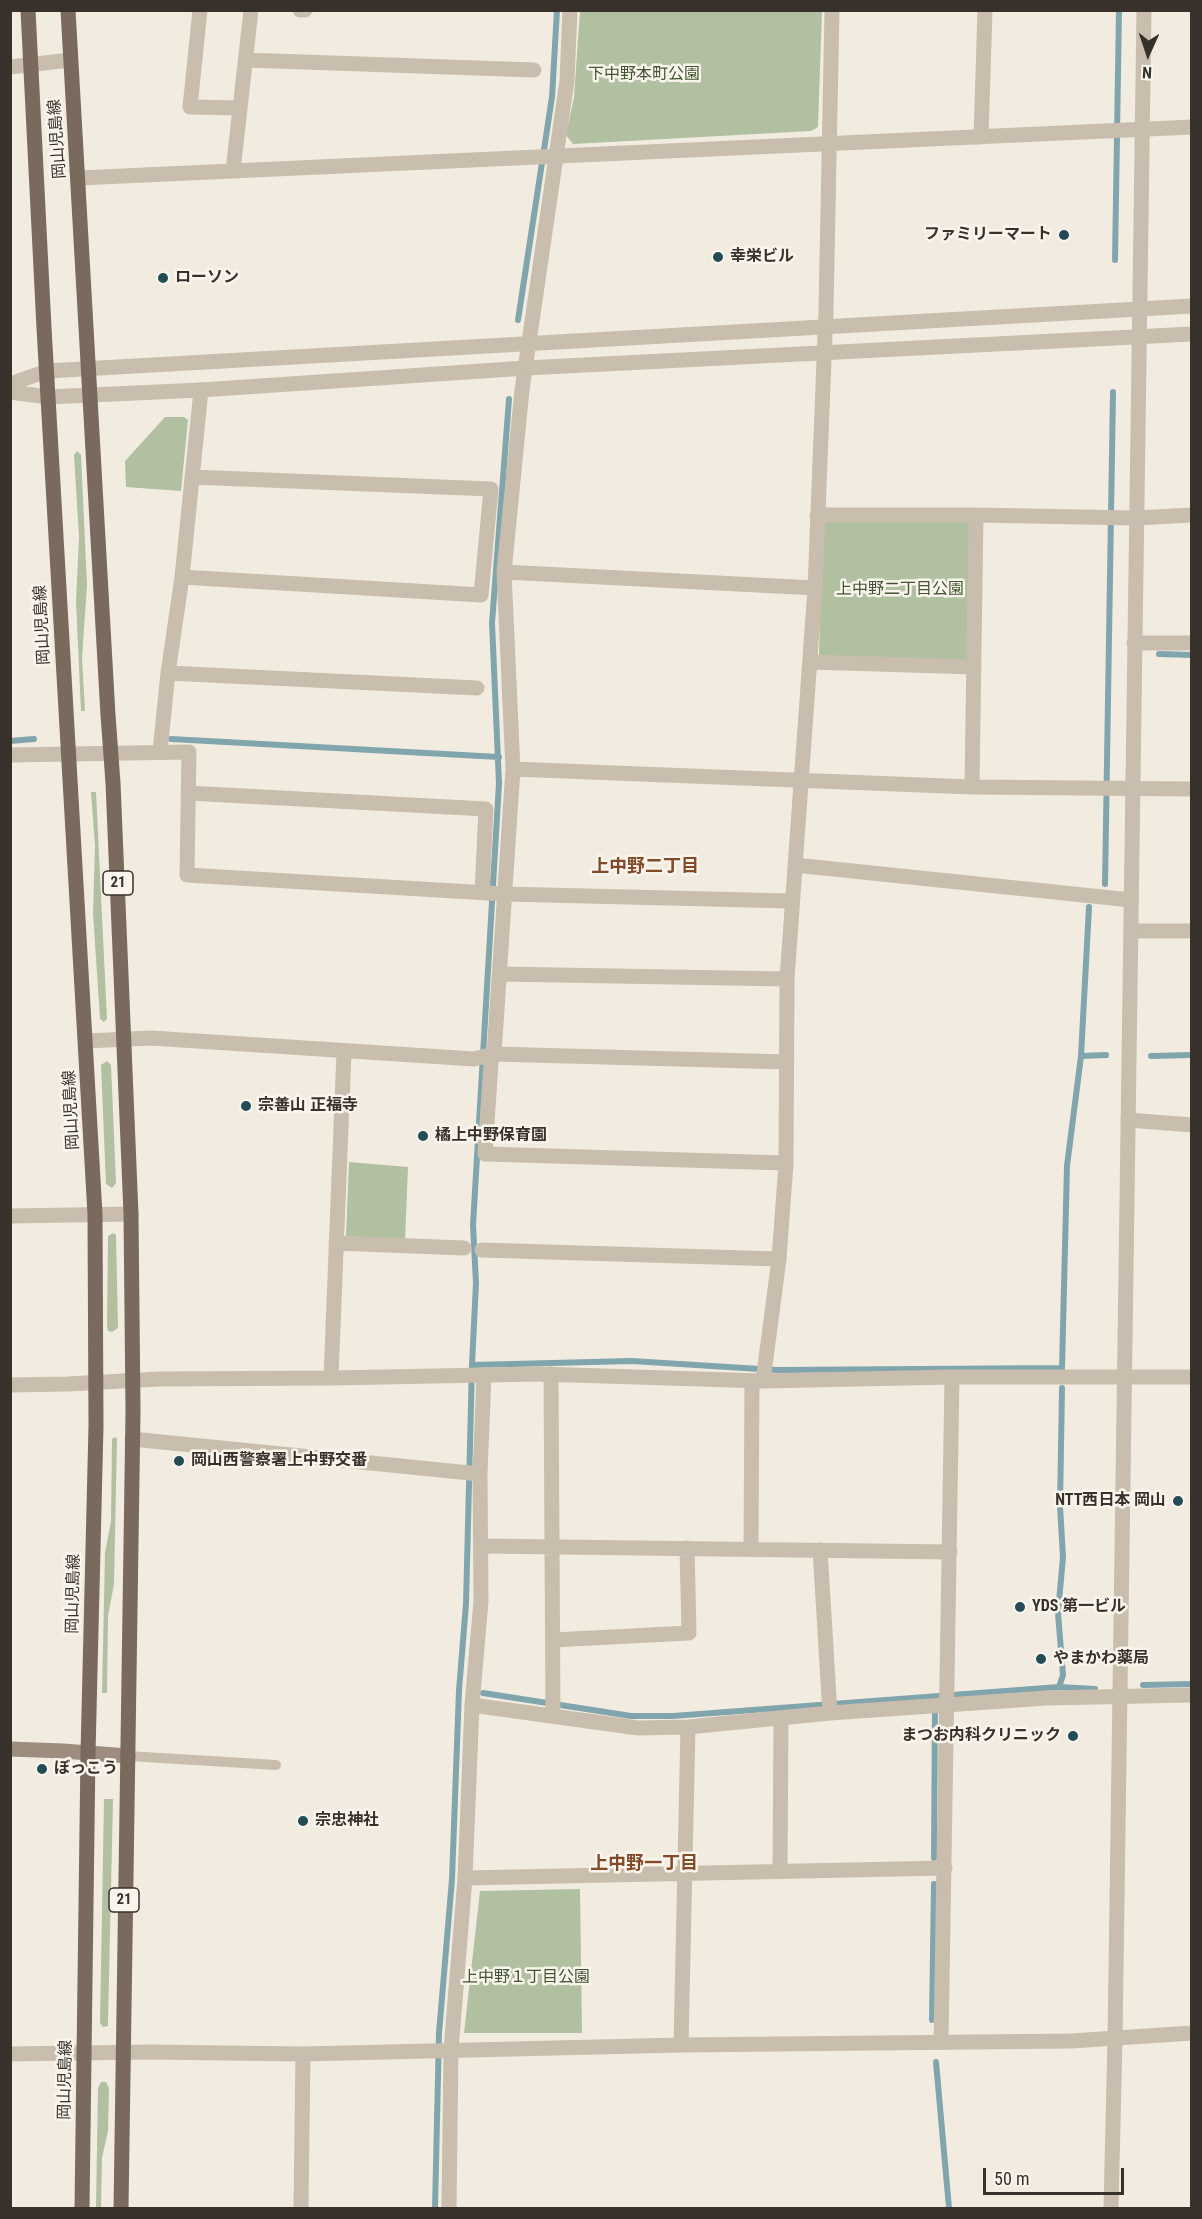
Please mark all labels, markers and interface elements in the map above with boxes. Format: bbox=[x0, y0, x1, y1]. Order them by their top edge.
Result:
north arrow bbox=[1118, 24, 1178, 84]
text: N bbox=[1142, 63, 1152, 82]
park label: 下中野本町公園 bbox=[588, 65, 700, 85]
street label: 岡山児島線 bbox=[46, 98, 70, 180]
place label: ファミリーマート bbox=[924, 225, 1052, 245]
marker: ファミリーマート bbox=[1057, 228, 1071, 242]
place label: 幸栄ビル bbox=[730, 247, 794, 267]
marker: 幸栄ビル bbox=[711, 250, 725, 264]
place label: ローソン bbox=[175, 268, 239, 288]
marker: ローソン bbox=[156, 271, 170, 285]
park label: 上中野二丁目公園 bbox=[836, 580, 964, 600]
street label: 岡山児島線 bbox=[31, 585, 55, 665]
district label: 上中野二丁目 bbox=[591, 856, 699, 878]
road number: 21 bbox=[103, 871, 133, 895]
street label: 岡山児島線 bbox=[60, 1070, 84, 1150]
place label: 宗善山 正福寺 bbox=[258, 1096, 358, 1116]
marker: 宗善山 正福寺 bbox=[239, 1099, 253, 1113]
place label: 橘上中野保育園 bbox=[435, 1126, 547, 1146]
marker: 橘上中野保育園 bbox=[416, 1129, 430, 1143]
place label: 岡山西警察署上中野交番 bbox=[191, 1451, 367, 1471]
marker: 岡山西警察署上中野交番 bbox=[172, 1454, 186, 1468]
place label: NTT西日本 岡山 bbox=[1055, 1491, 1166, 1511]
marker: NTT西日本 岡山 bbox=[1171, 1494, 1185, 1508]
street label: 岡山児島線 bbox=[64, 1554, 84, 1634]
place label: YDS 第一ビル bbox=[1032, 1597, 1126, 1617]
marker: YDS 第一ビル bbox=[1013, 1600, 1027, 1614]
place label: やまかわ薬局 bbox=[1053, 1649, 1149, 1669]
marker: やまかわ薬局 bbox=[1034, 1652, 1048, 1666]
place label: まつお内科クリニック bbox=[901, 1726, 1061, 1746]
marker: まつお内科クリニック bbox=[1066, 1729, 1080, 1743]
place label: ぼっこう bbox=[54, 1759, 118, 1779]
marker: ぼっこう bbox=[35, 1762, 49, 1776]
place label: 宗忠神社 bbox=[315, 1811, 379, 1831]
marker: 宗忠神社 bbox=[296, 1814, 310, 1828]
district label: 上中野一丁目 bbox=[590, 1853, 698, 1875]
road number: 21 bbox=[109, 1888, 139, 1912]
park label: 上中野１丁目公園 bbox=[462, 1968, 590, 1988]
street label: 岡山児島線 bbox=[56, 2040, 76, 2120]
scale bar bbox=[986, 2156, 1127, 2194]
text: 50 m bbox=[994, 2168, 1029, 2189]

